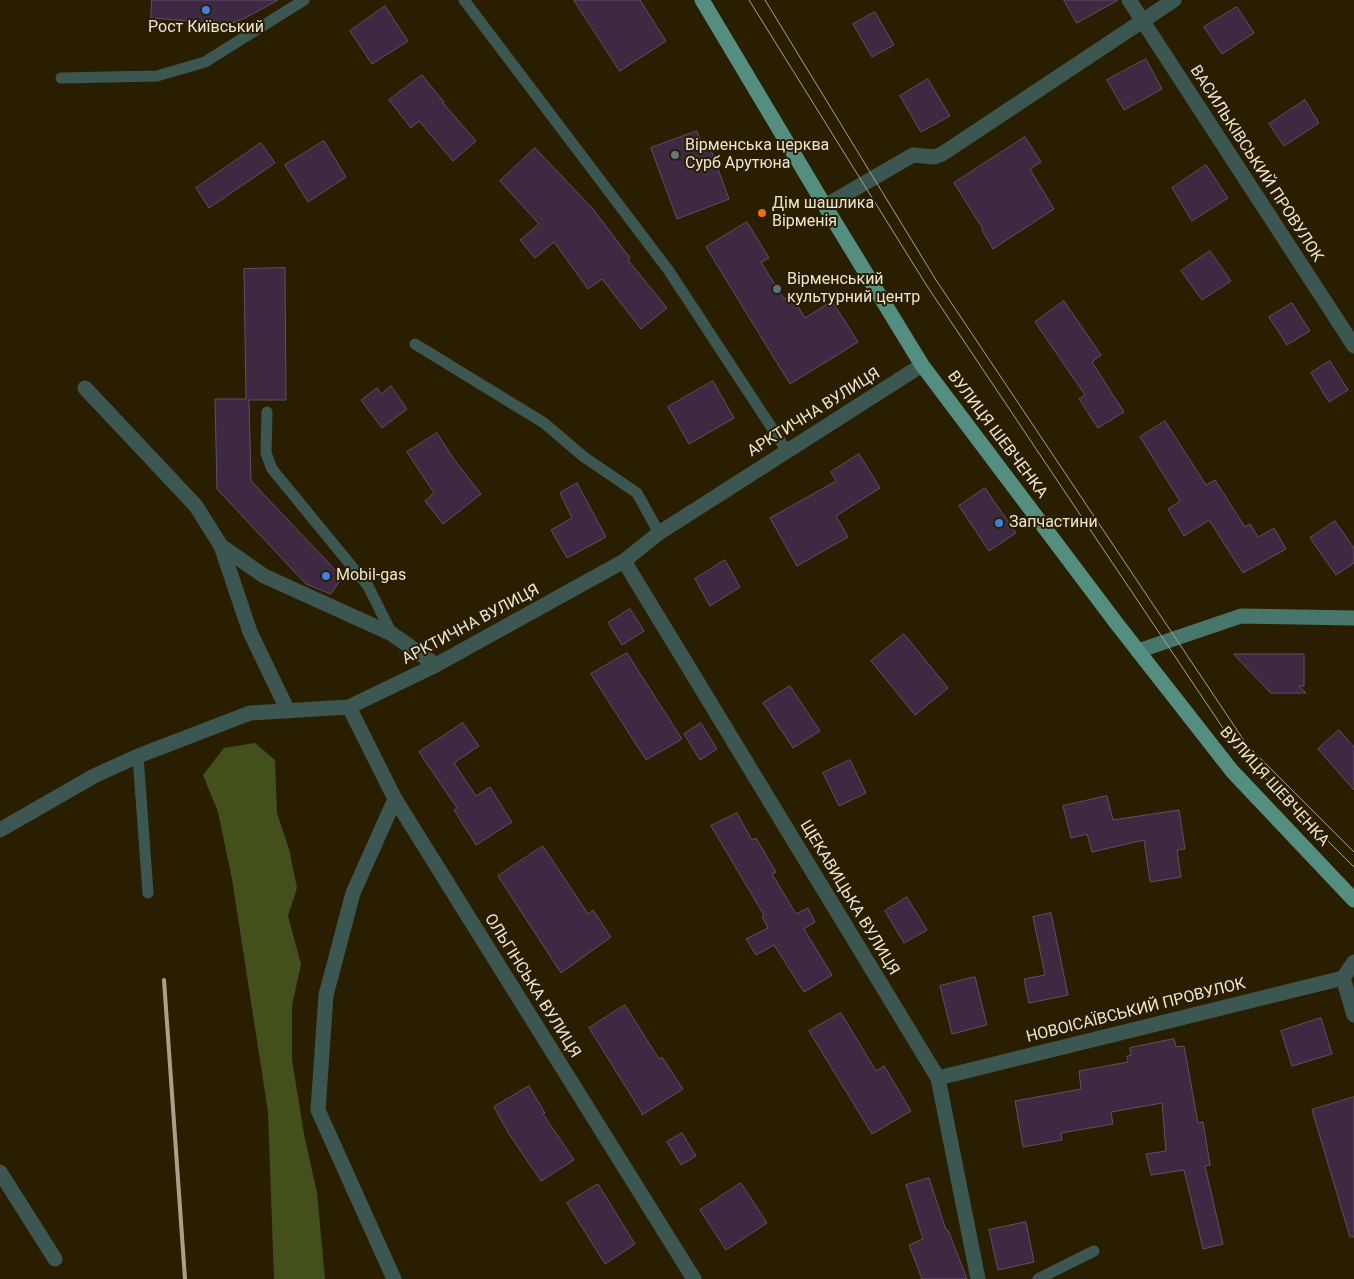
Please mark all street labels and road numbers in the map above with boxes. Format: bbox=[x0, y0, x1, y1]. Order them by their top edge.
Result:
street label: ВАСИЛЬКІВСЬКИЙ ПРОВУЛОК bbox=[1185, 62, 1327, 266]
street label: АРКТИЧНА ВУЛИЦЯ bbox=[744, 364, 884, 462]
street label: ВУЛИЦЯ ШЕВЧЕНКА bbox=[943, 368, 1051, 502]
street label: АРКТИЧНА ВУЛИЦЯ bbox=[399, 581, 543, 669]
street label: ВУЛИЦЯ ШЕВЧЕНКА bbox=[1215, 723, 1333, 851]
street label: ЩЕКАВИЦЬКА ВУЛИЦЯ bbox=[795, 817, 903, 979]
street label: ОЛЬГІНСЬКА ВУЛИЦЯ bbox=[480, 910, 584, 1062]
street label: НОВОІСАЇВСЬКИЙ ПРОВУЛОК bbox=[1024, 974, 1248, 1048]

